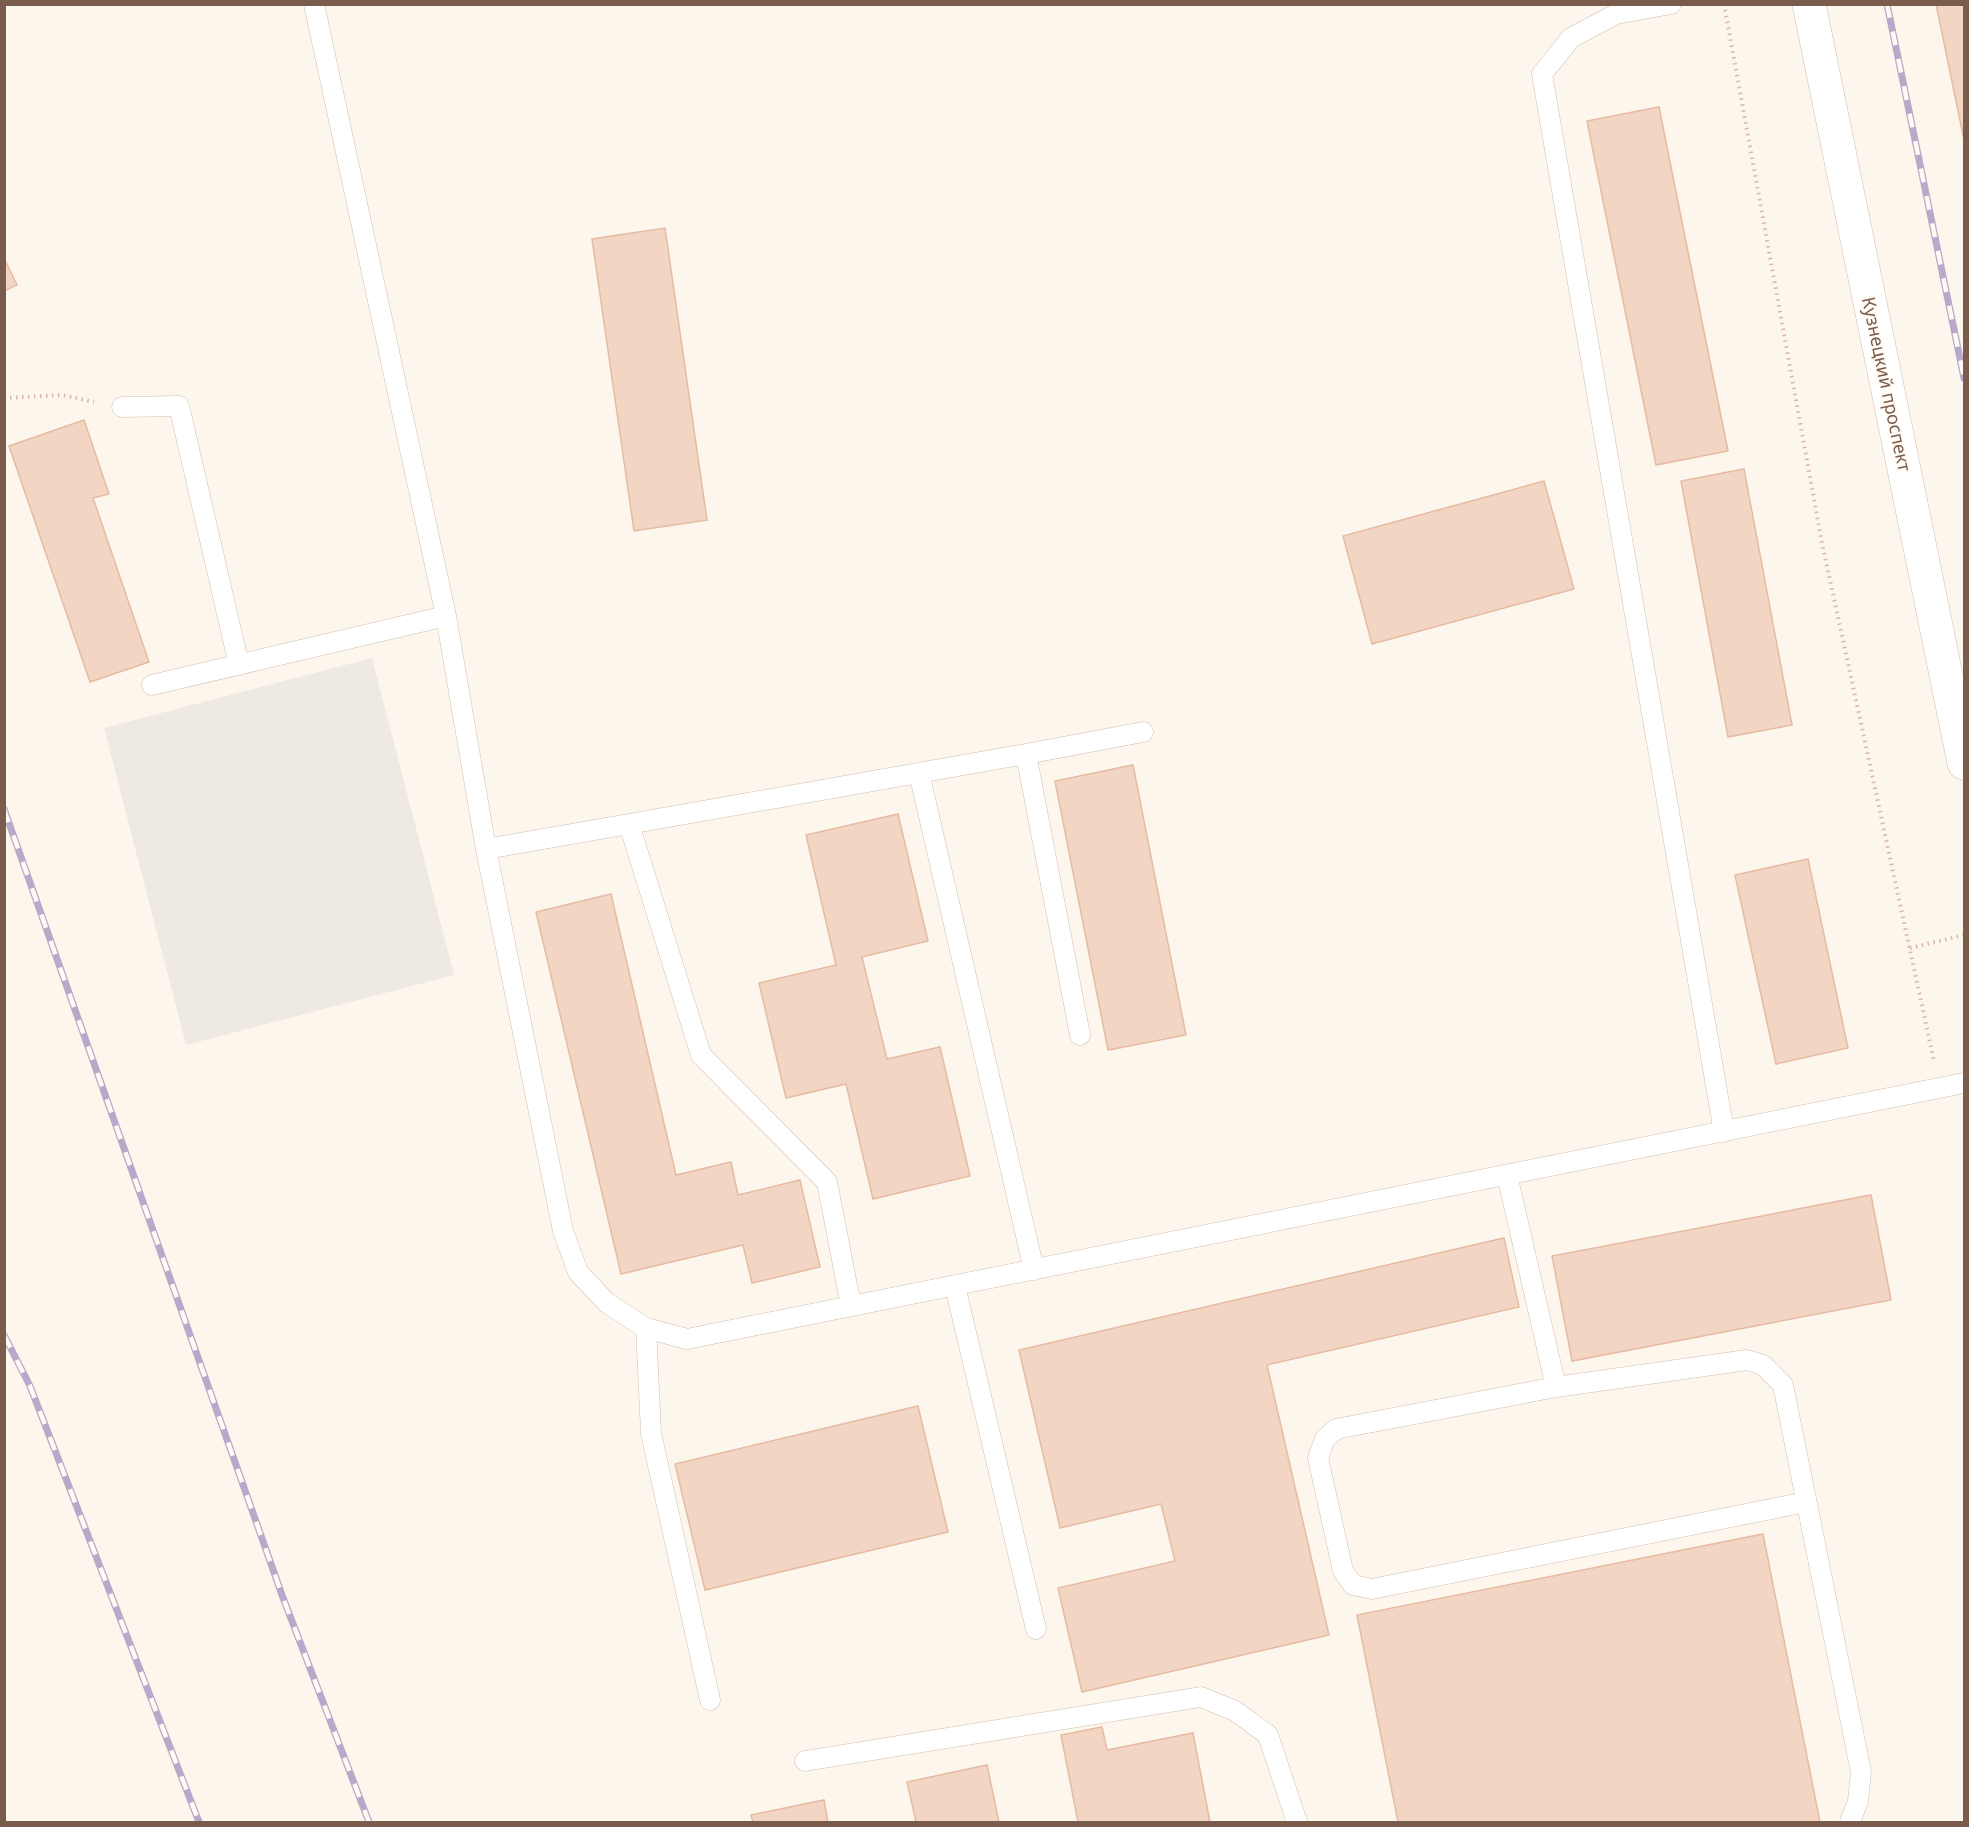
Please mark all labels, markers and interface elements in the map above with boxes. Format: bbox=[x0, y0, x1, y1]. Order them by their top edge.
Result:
street label: Кузнецкий проспект bbox=[1857, 295, 1917, 474]

